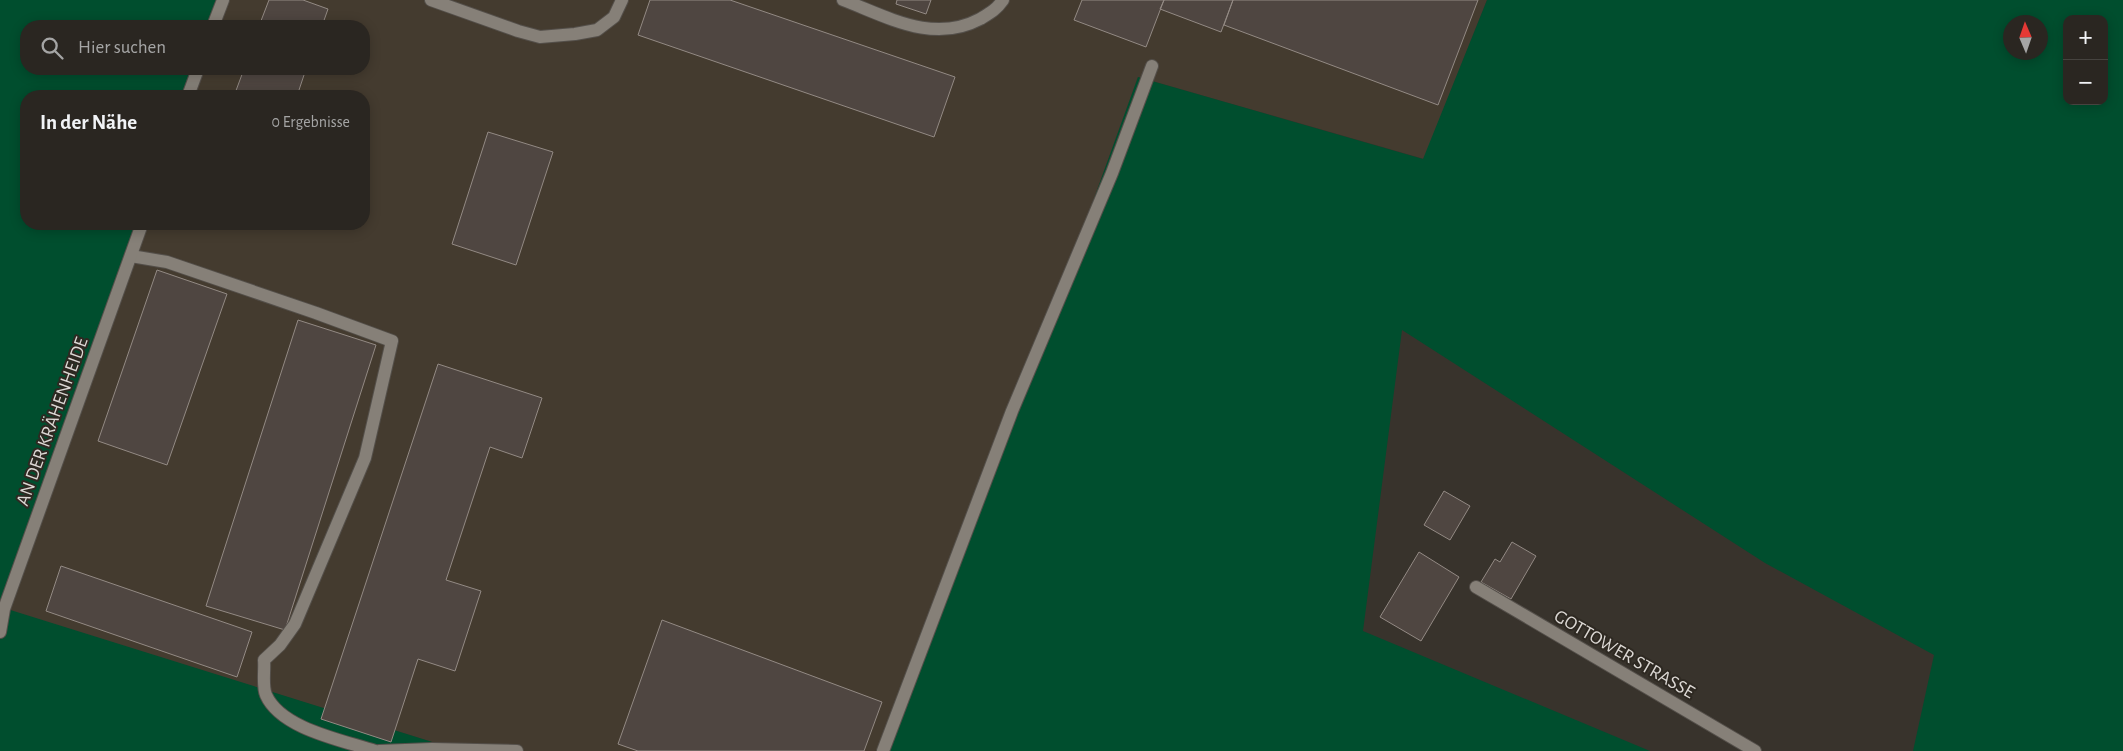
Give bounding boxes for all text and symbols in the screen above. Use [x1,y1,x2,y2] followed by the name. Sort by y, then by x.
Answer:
[2003,15,2048,60] north arrow
[2063,15,2108,105] map controls
[2063,15,2108,60] button: +
[20,20,370,75] search box
[38,34,66,62] icon: search
[78,38,166,57] text: Hier suchen
[2063,60,2108,105] button: −
[40,112,137,133] text: In der Nähe
[272,114,350,130] text: 0 Ergebnisse
[12,334,92,508] street label: AN DER KRÄHENHEIDE
[1551,606,1698,702] street label: GOTTOWER STRASSE

